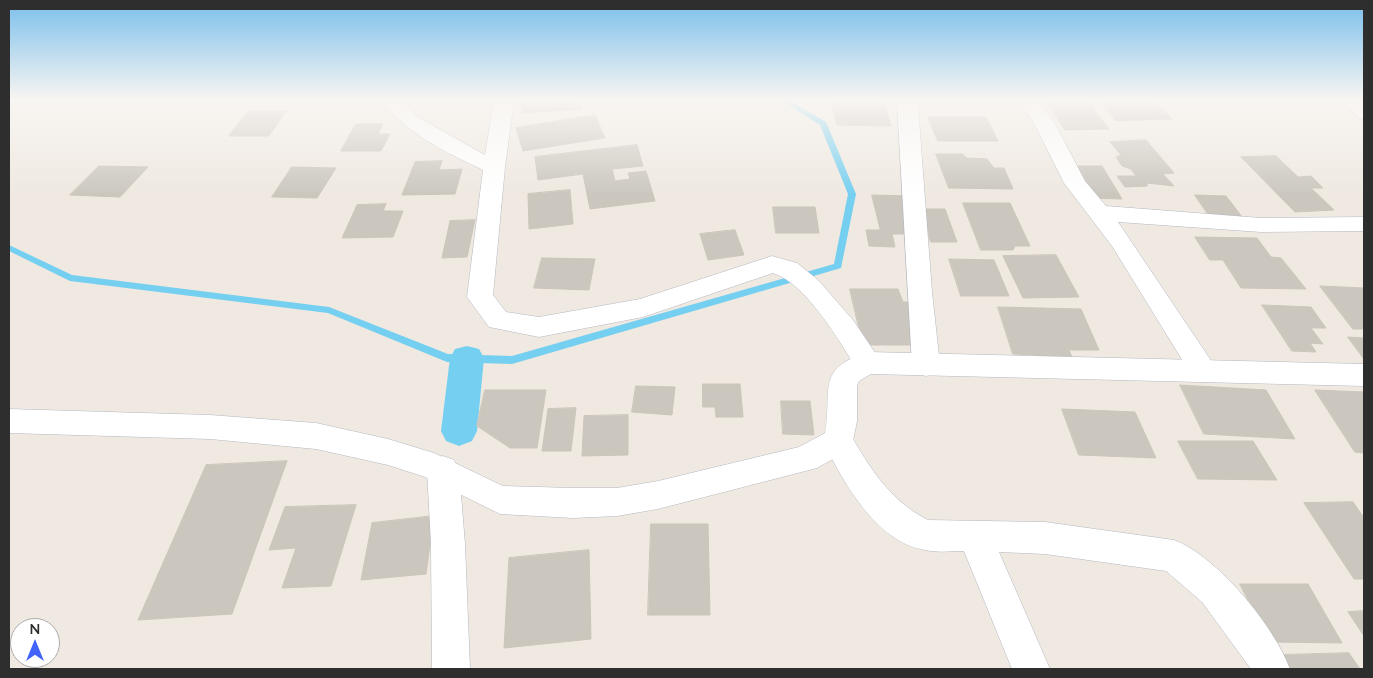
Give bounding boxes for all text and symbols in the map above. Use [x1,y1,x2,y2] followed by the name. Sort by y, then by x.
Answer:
[10,618,60,668] north arrow
[30,620,40,637] text: N

